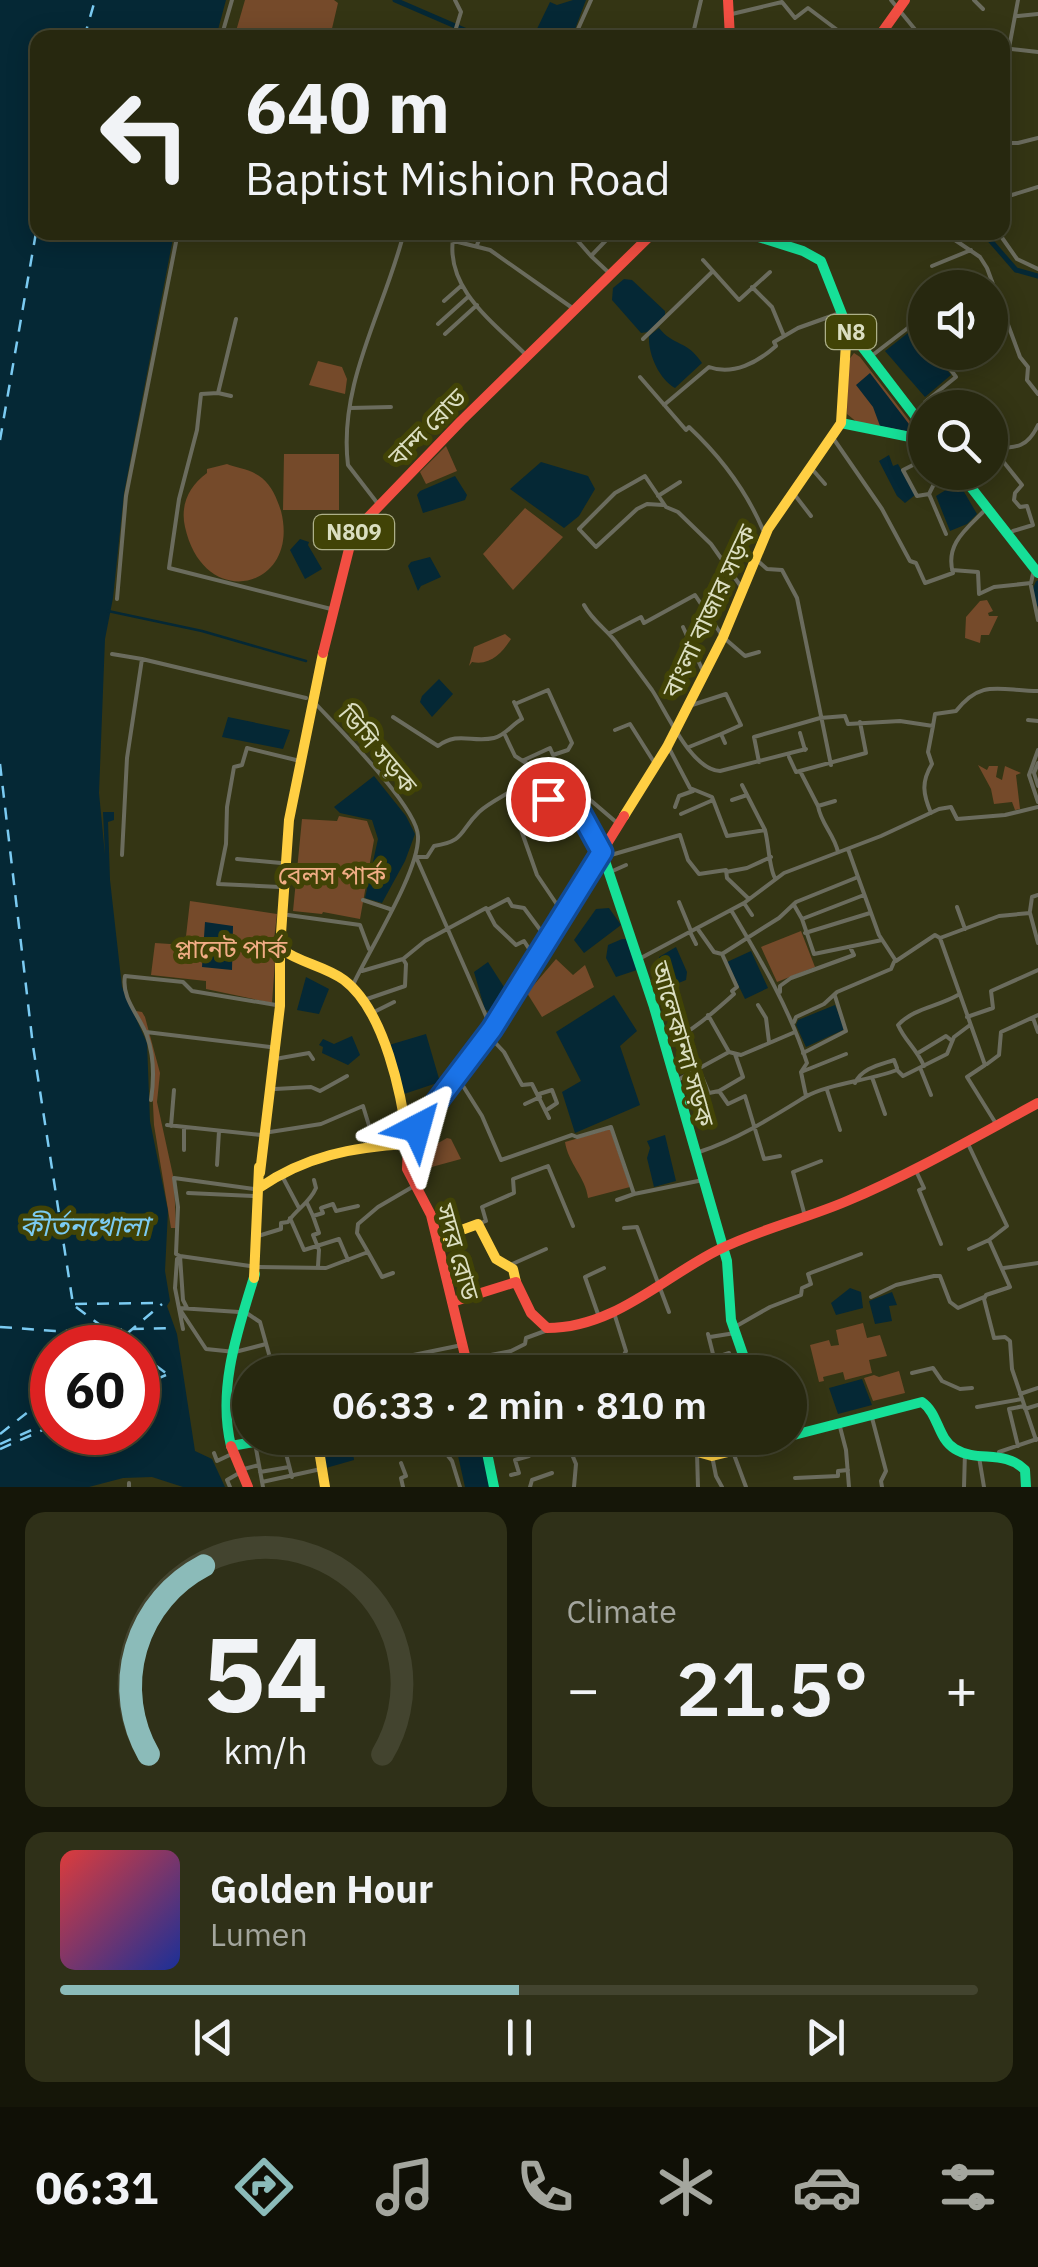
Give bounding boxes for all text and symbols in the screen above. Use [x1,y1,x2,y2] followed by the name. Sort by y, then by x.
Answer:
[245,61,450,152] text: 640 m
[80,70,210,200] icon: left
[245,149,671,207] text: Baptist Mishion Road
[908,270,1008,490] map controls
[908,270,1008,370] button: sound
[826,315,876,349] road number: N8
[380,380,473,473] street label: বান্দ রোড
[908,390,1008,490] button: search
[314,515,394,549] road number: N809
[654,518,763,704] street label: বাংলা বাজার সড়ক
[331,697,426,801] street label: ডিসি সড়ক
[506,757,591,842] pin
[521,772,576,827] icon: arrive
[278,858,387,891] park label: বেলস পার্ক
[175,932,288,965] park label: প্লানেট পার্ক
[644,956,723,1131] street label: আলেকান্দা সড়ক
[365,1076,469,1180] position arrow
[429,1199,488,1305] street label: সদর রোড
[19,1207,154,1244] water label: কীর্তনখোলা
[30,1325,160,1455] speed limit sign: 60
[332,1380,707,1429] text: 06:33 · 2 min · 810 m
[567,1590,677,1632] text: Climate
[203,1605,328,1741] text: 54
[676,1639,869,1737] text: 21.5°
[567,1653,600,1724] text: −
[945,1653,978,1724] text: +
[224,1727,308,1774] text: km/h
[210,1864,433,1913] text: Golden Hour
[210,1913,308,1955] text: Lumen
[186,2010,241,2065] icon: previous
[492,2010,547,2065] icon: pause
[798,2010,853,2065] icon: next
[229,2152,299,2222] icon: directions
[370,2152,440,2222] icon: music
[510,2152,580,2222] icon: phone
[651,2152,721,2222] icon: climate
[792,2152,862,2222] icon: car
[933,2152,1003,2222] icon: filters
[35,2158,158,2216] text: 06:31

